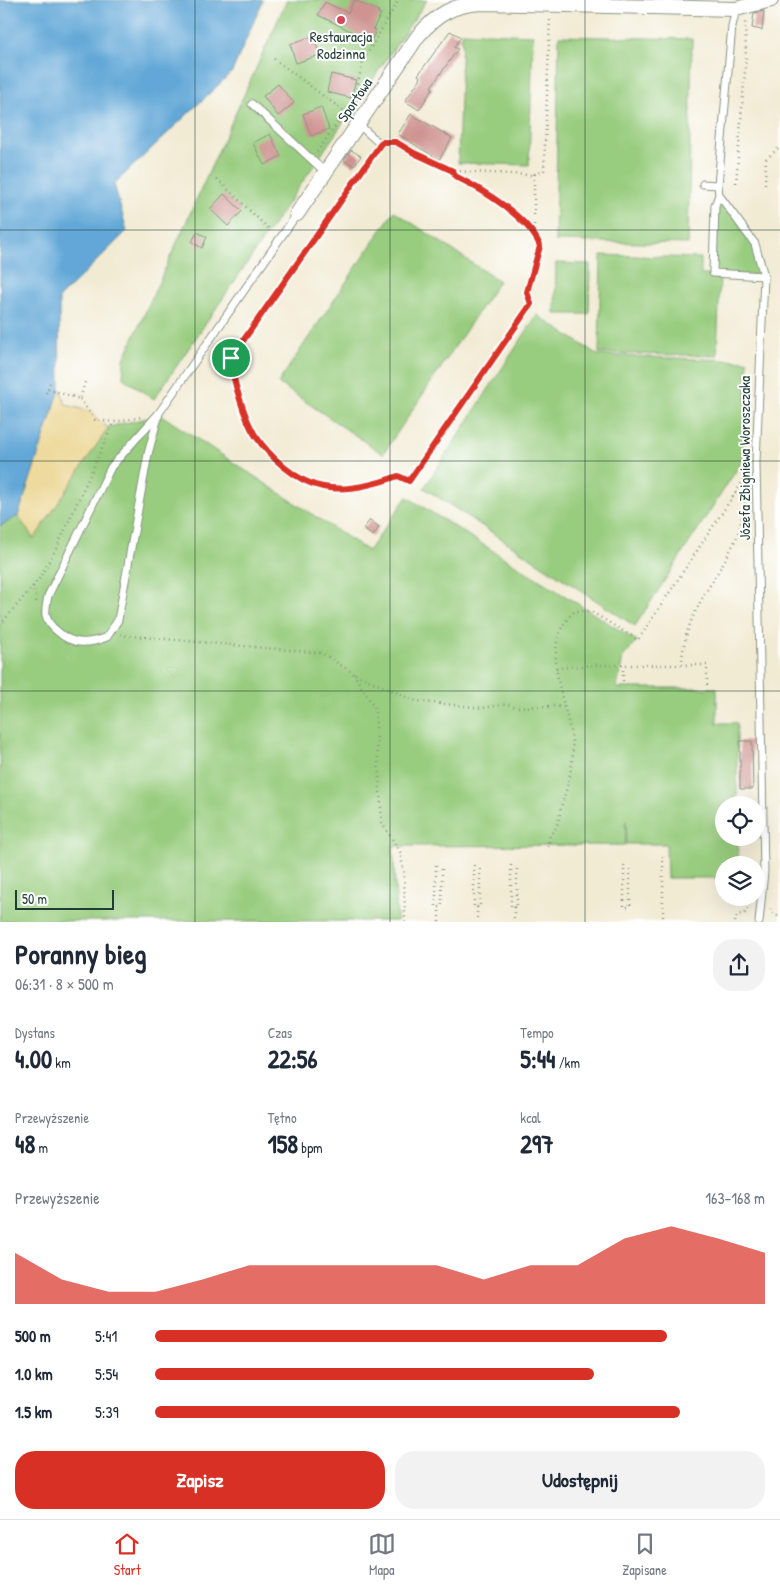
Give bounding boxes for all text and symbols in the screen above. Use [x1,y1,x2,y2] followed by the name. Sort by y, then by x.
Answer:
[335,14,347,26] marker: Restauracja Rodzinna
[310,26,372,64] place label: Restauracja Rodzinna
[332,73,377,126] street label: Sportowa
[210,337,252,379] pin
[217,344,245,372] icon: arrive
[734,376,755,540] street label: Józefa Zbigniewa Woroszczaka
[715,796,765,906] map controls
[715,796,765,846] button: locate
[715,856,765,906] button: layers
[15,886,114,910] scale bar
[22,889,47,908] text: 50 m
[15,935,147,973] text: Poranny bieg
[713,939,765,991] button: share
[15,973,114,995] text: 06:31 · 8 × 500 m
[15,1023,55,1042] text: Dystans
[268,1023,292,1042] text: Czas
[520,1023,554,1042] text: Tempo
[15,1042,52,1076] text: 4.00
[268,1042,317,1076] text: 22:56
[520,1042,555,1076] text: 5:44
[52,1053,71,1072] text: km
[555,1053,580,1072] text: /km
[15,1108,89,1127] text: Przewyższenie
[268,1108,297,1127] text: Tętno
[520,1108,541,1127] text: kcal
[15,1127,35,1161] text: 48
[268,1127,298,1161] text: 158
[520,1127,554,1161] text: 297
[35,1138,48,1157] text: m
[298,1138,323,1157] text: bpm
[15,1187,100,1209] text: Przewyższenie
[705,1187,765,1209] text: 163–168 m
[15,1325,51,1347] text: 500 m
[95,1325,117,1347] text: 5:41
[15,1363,53,1385] text: 1.0 km
[95,1363,118,1385] text: 5:54
[15,1401,52,1423] text: 1.5 km
[95,1401,119,1423] text: 5:39
[15,1451,385,1509] button: Zapisz
[395,1451,765,1509] button: Udostępnij
[113,1530,141,1579] tab: Start
[368,1530,396,1579] tab: Mapa
[622,1530,667,1579] tab: Zapisane

